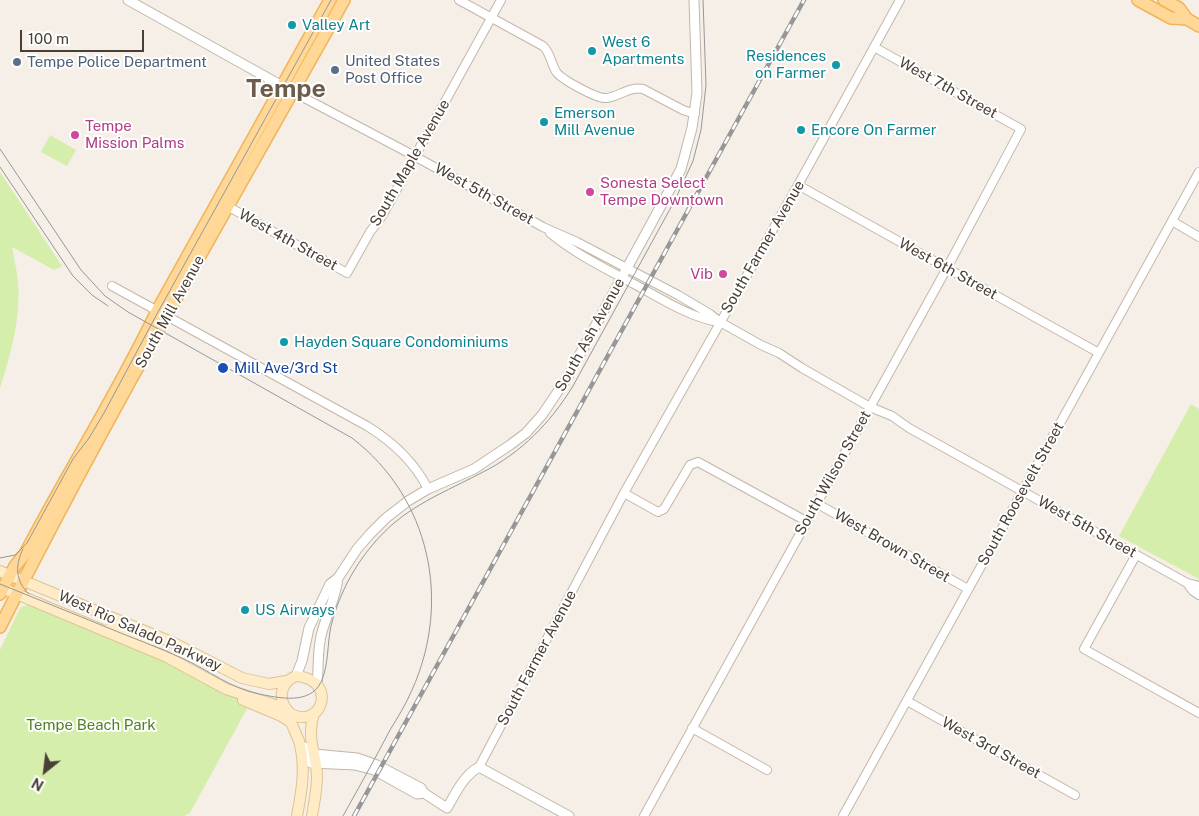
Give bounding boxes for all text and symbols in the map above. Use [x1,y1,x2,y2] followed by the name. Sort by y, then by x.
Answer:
[302,16,370,34] place label: Valley Art
[286,19,298,31] marker: Valley Art
[22,20,146,52] scale bar
[28,30,69,47] text: 100 m
[602,33,684,68] place label: West 6 Apartments
[586,45,598,57] marker: West 6 Apartments
[746,47,826,82] place label: Residences on Farmer
[345,52,440,87] place label: United States Post Office
[27,53,207,71] place label: Tempe Police Department
[896,53,1000,123] street label: West 7th Street
[11,56,23,68] marker: Tempe Police Department
[830,59,842,71] marker: Residences on Farmer
[329,64,341,76] marker: United States Post Office
[246,74,326,104] district label: Tempe
[366,96,454,230] street label: South Maple Avenue
[554,104,635,139] place label: Emerson Mill Avenue
[538,116,550,128] marker: Emerson Mill Avenue
[85,117,184,152] place label: Tempe Mission Palms
[811,121,937,139] place label: Encore On Farmer
[795,124,807,136] marker: Encore On Farmer
[69,129,81,141] marker: Tempe Mission Palms
[431,159,537,229] street label: West 5th Street
[600,174,724,209] place label: Sonesta Select Tempe Downtown
[718,177,808,317] street label: South Farmer Avenue
[584,186,596,198] marker: Sonesta Select Tempe Downtown
[235,205,341,275] street label: West 4th Street
[895,234,1001,304] street label: West 6th Street
[131,252,209,372] street label: South Mill Avenue
[690,265,713,283] place label: Vib
[717,268,729,280] marker: Vib
[551,275,629,395] street label: South Ash Avenue
[294,333,508,351] place label: Hayden Square Condominiums
[278,336,290,348] marker: Hayden Square Condominiums
[234,359,338,377] place label: Mill Ave/3rd St
[216,361,230,375] marker: Mill Ave/3rd St
[791,407,875,539] street label: South Wilson Street
[974,419,1068,569] street label: South Roosevelt Street
[1034,492,1140,562] street label: West 5th Street
[831,505,953,587] street label: West Brown Street
[56,587,224,675] street label: West Rio Salado Parkway
[494,587,580,729] street label: South Farmer Avenue
[255,601,335,619] place label: US Airways
[239,604,251,616] marker: US Airways
[938,713,1044,783] street label: West 3rd Street
[26,716,156,734] park label: Tempe Beach Park
[20,746,70,796] north arrow
[29,774,46,794] text: N

